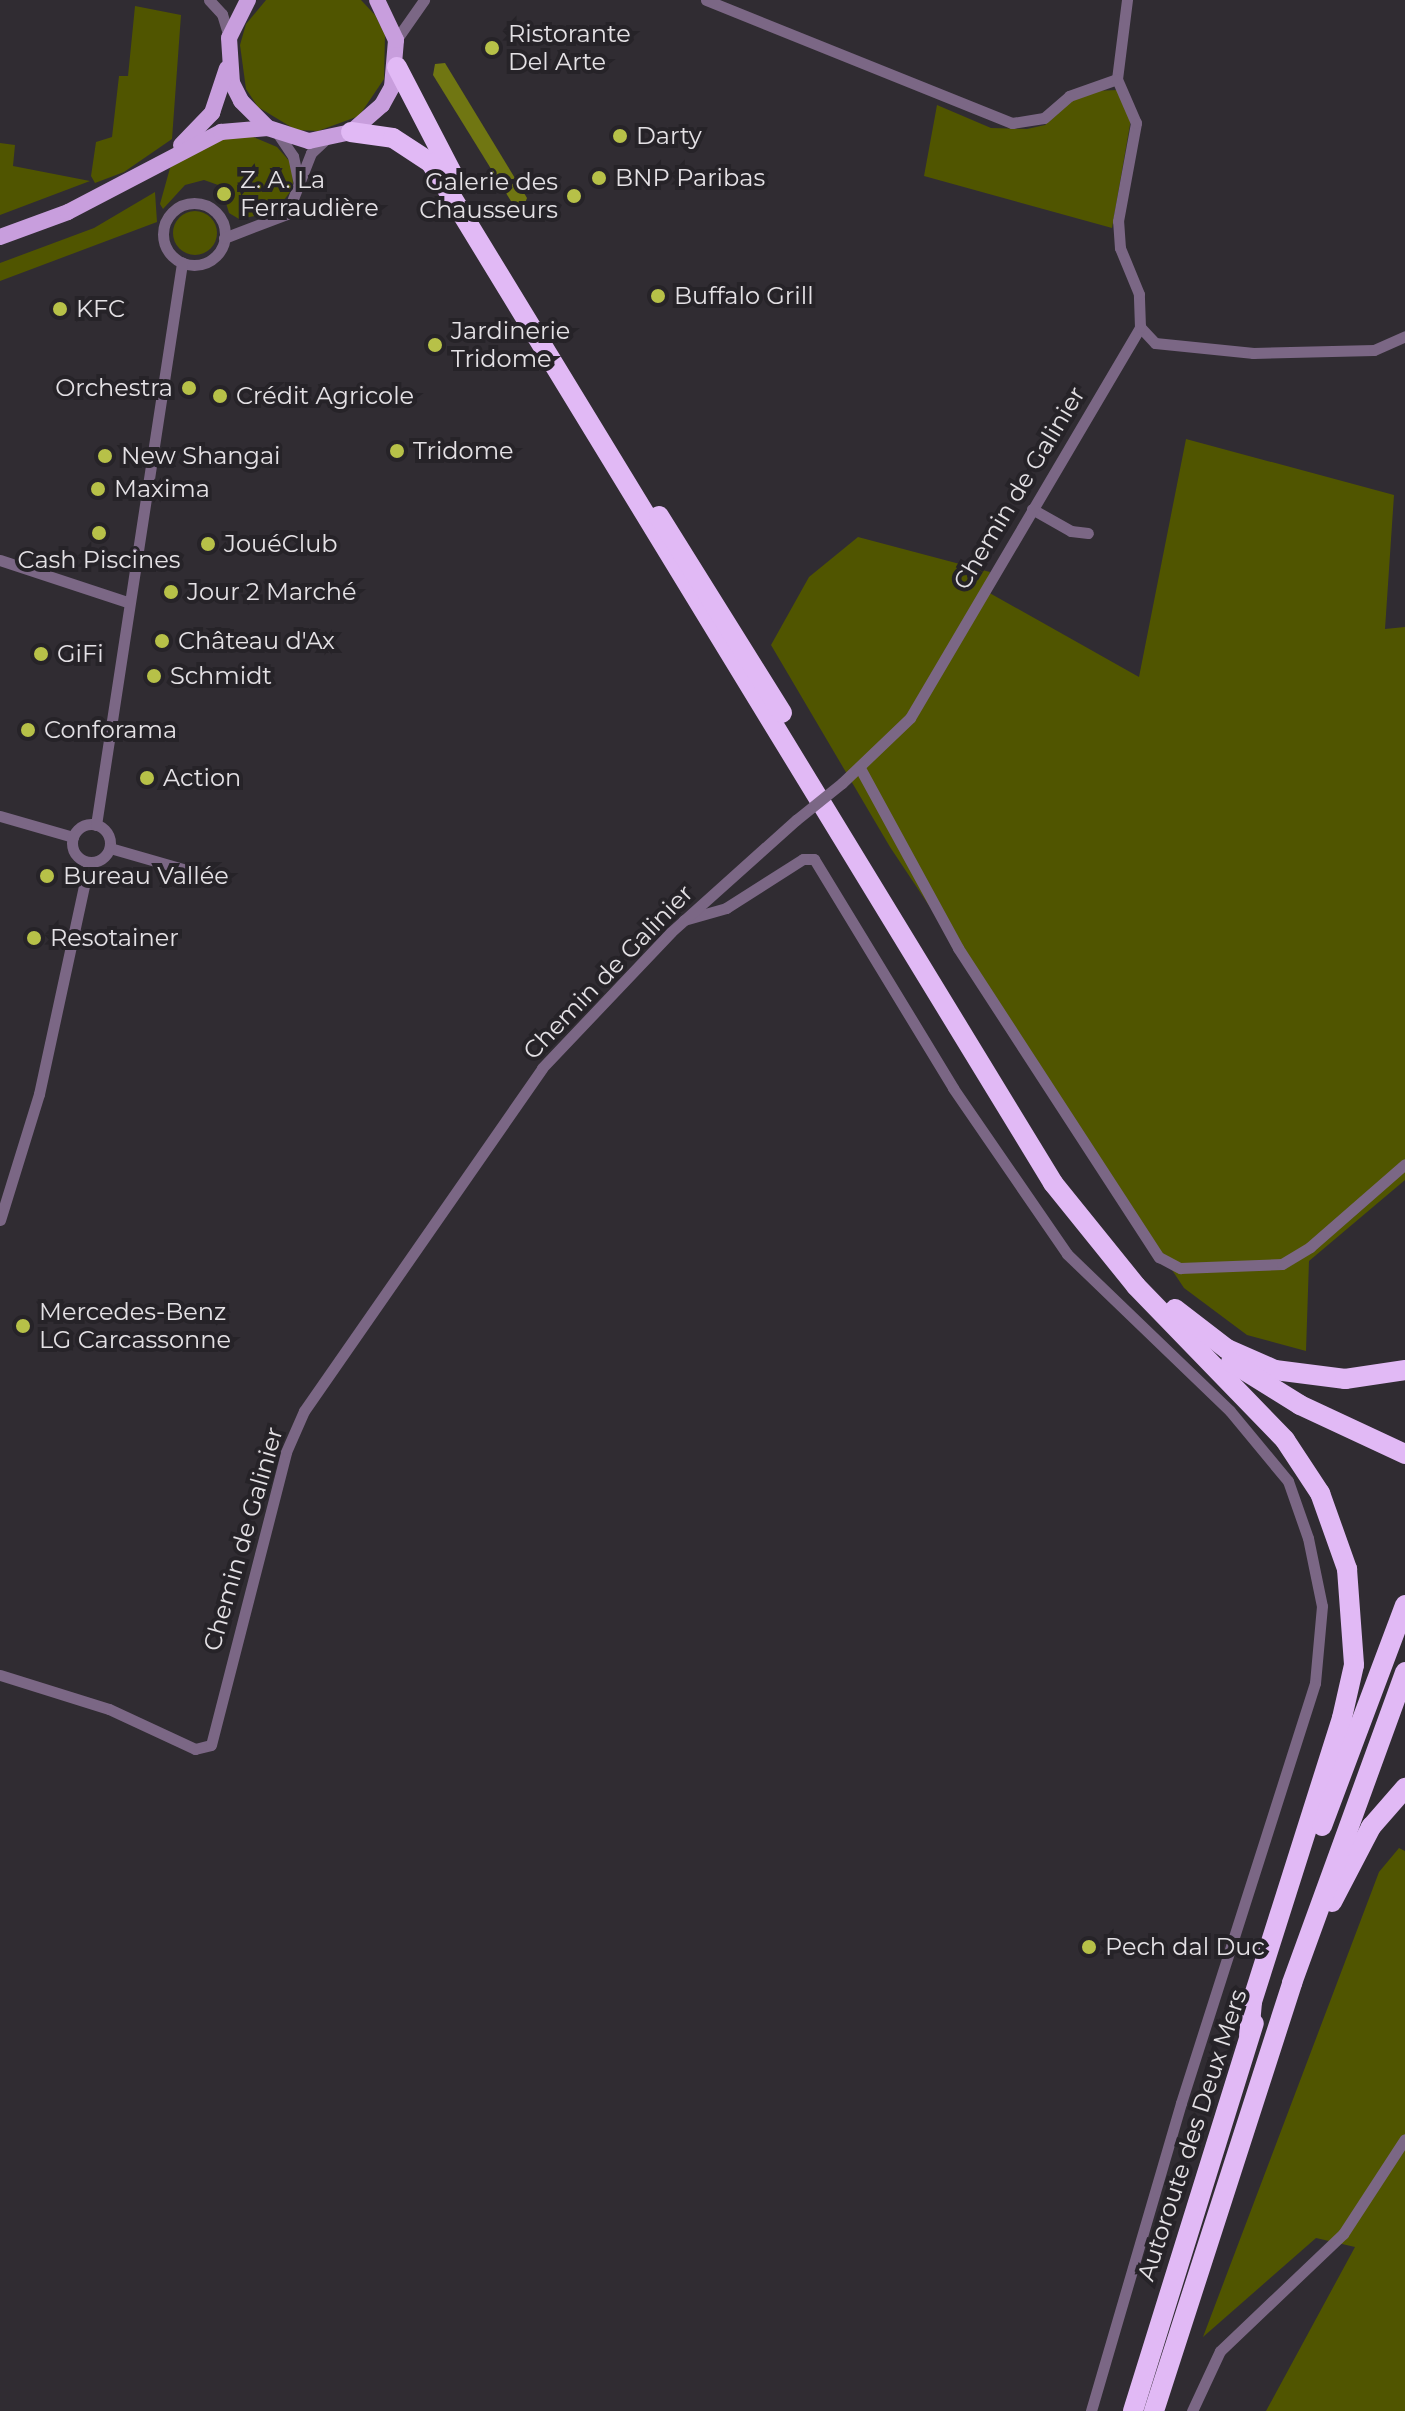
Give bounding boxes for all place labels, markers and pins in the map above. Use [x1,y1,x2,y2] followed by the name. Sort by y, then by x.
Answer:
[508,20,631,76] place label: Ristorante Del Arte
[483,39,501,57] marker: Ristorante Del Arte
[636,122,702,150] place label: Darty
[611,127,629,145] marker: Darty
[615,164,765,192] place label: BNP Paribas
[240,166,379,222] place label: Z. A. La Ferraudière
[419,168,558,224] place label: Galerie des Chausseurs
[590,169,608,187] marker: BNP Paribas
[215,185,233,203] marker: Z. A. La Ferraudière
[565,187,583,205] marker: Galerie des Chausseurs
[674,282,814,310] place label: Buffalo Grill
[649,287,667,305] marker: Buffalo Grill
[76,295,125,323] place label: KFC
[51,300,69,318] marker: KFC
[451,317,570,373] place label: Jardinerie Tridome
[426,336,444,354] marker: Jardinerie Tridome
[55,374,173,402] place label: Orchestra
[180,379,198,397] marker: Orchestra
[236,382,414,410] place label: Crédit Agricole
[211,387,229,405] marker: Crédit Agricole
[413,437,514,465] place label: Tridome
[121,442,281,470] place label: New Shangai
[388,442,406,460] marker: Tridome
[96,447,114,465] marker: New Shangai
[114,475,210,503] place label: Maxima
[89,480,107,498] marker: Maxima
[90,524,108,542] marker: Cash Piscines
[224,530,338,558] place label: JouéClub
[199,535,217,553] marker: JouéClub
[18,546,180,574] place label: Cash Piscines
[187,578,356,606] place label: Jour 2 Marché
[162,583,180,601] marker: Jour 2 Marché
[178,627,335,655] place label: Château d'Ax
[153,632,171,650] marker: Château d'Ax
[57,640,104,668] place label: GiFi
[32,645,50,663] marker: GiFi
[170,662,272,690] place label: Schmidt
[145,667,163,685] marker: Schmidt
[44,716,177,744] place label: Conforama
[19,721,37,739] marker: Conforama
[163,764,241,792] place label: Action
[138,769,156,787] marker: Action
[63,862,229,890] place label: Bureau Vallée
[38,867,56,885] marker: Bureau Vallée
[50,924,179,952] place label: Resotainer
[25,929,43,947] marker: Resotainer
[39,1298,231,1354] place label: Mercedes-Benz LG Carcassonne
[14,1317,32,1335] marker: Mercedes-Benz LG Carcassonne
[1105,1933,1265,1961] place label: Pech dal Duc
[1080,1938,1098,1956] marker: Pech dal Duc

